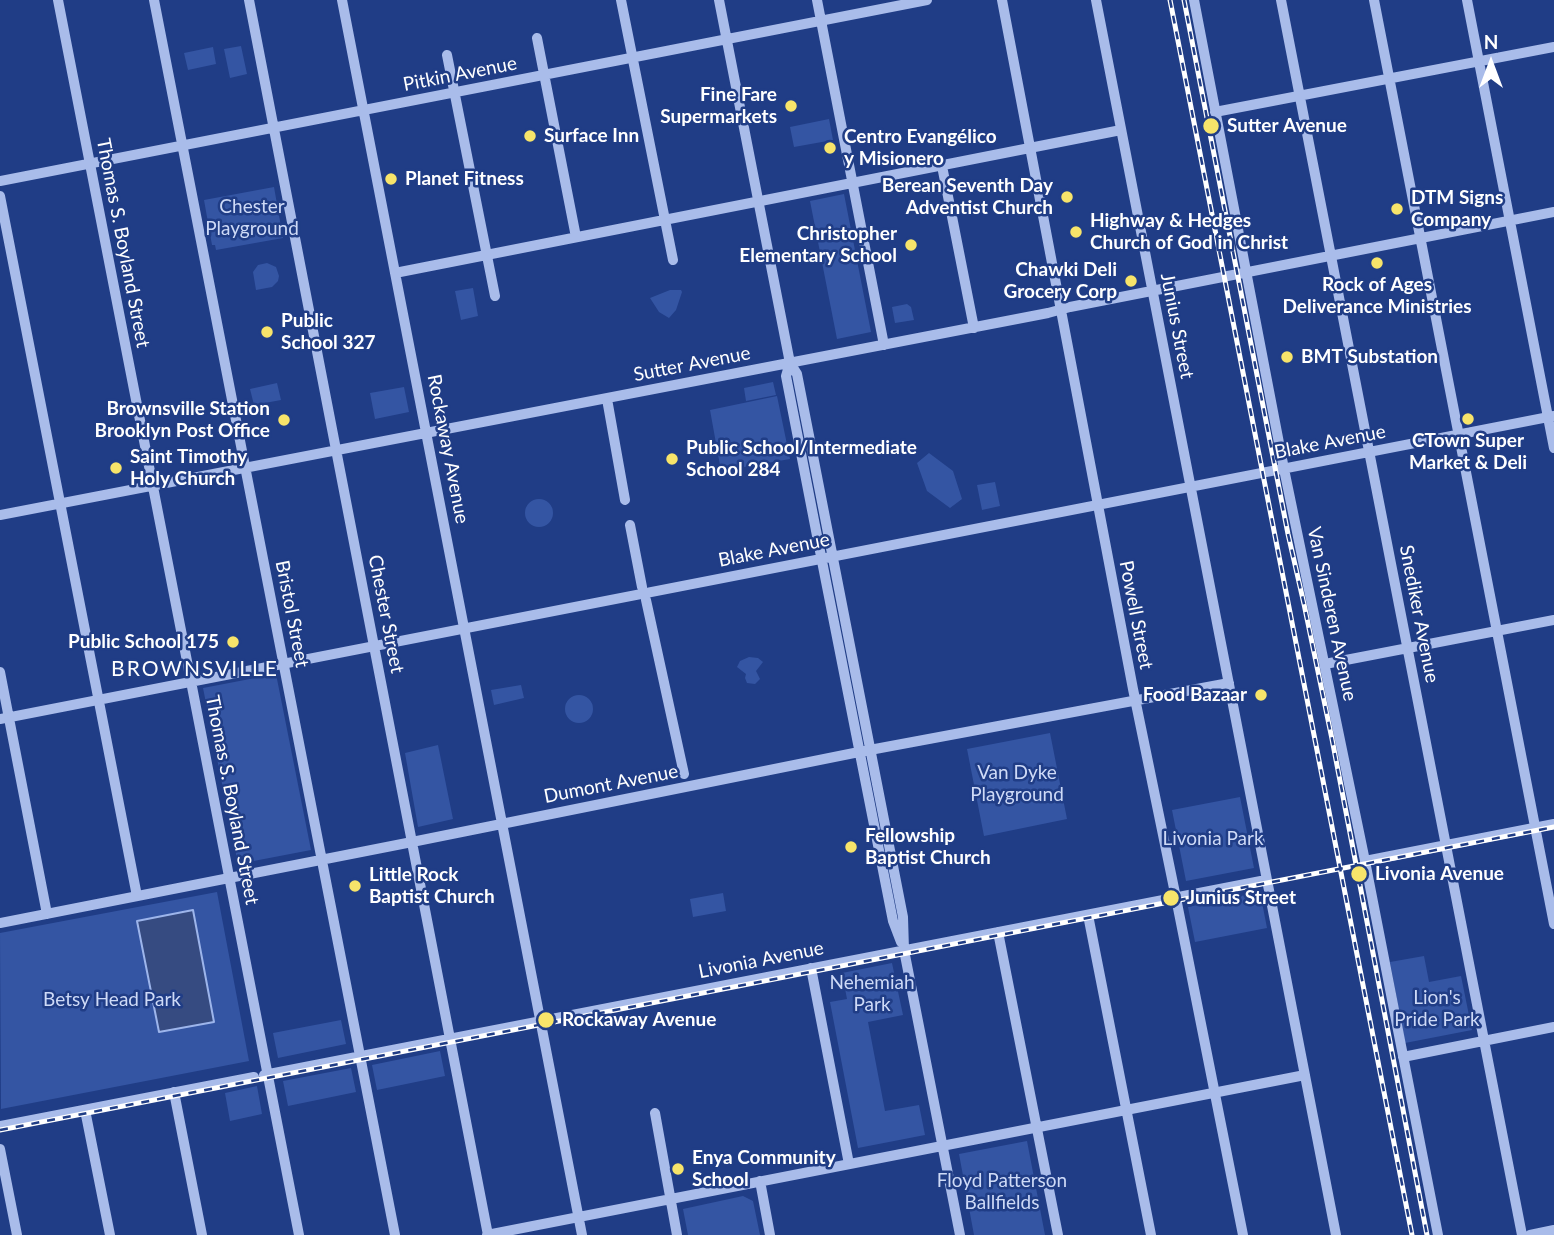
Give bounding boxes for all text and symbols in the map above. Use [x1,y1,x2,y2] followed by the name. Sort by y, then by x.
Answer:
[1456,28,1526,98] north arrow
[1484,30,1498,53] text: N
[401,52,519,96] street label: Pitkin Avenue
[660,84,777,128] place label: Fine Fare Supermarkets
[783,98,799,114] marker: Fine Fare Supermarkets
[1227,115,1347,137] place label: Sutter Avenue
[1201,116,1221,136] marker: Sutter Avenue
[544,125,639,147] place label: Surface Inn
[844,126,997,170] place label: Centro Evangélico y Misionero
[522,128,538,144] marker: Surface Inn
[92,136,154,350] street label: Thomas S. Boyland Street
[822,140,838,156] marker: Centro Evangélico y Misionero
[405,168,524,190] place label: Planet Fitness
[383,171,399,187] marker: Planet Fitness
[882,175,1053,219] place label: Berean Seventh Day Adventist Church
[1411,187,1503,231] place label: DTM Signs Company
[1059,189,1075,205] marker: Berean Seventh Day Adventist Church
[205,196,299,240] park label: Chester Playground
[1389,201,1405,217] marker: DTM Signs Company
[1090,210,1288,254] place label: Highway & Hedges Church of God in Christ
[739,223,897,267] place label: Christopher Elementary School
[1068,224,1084,240] marker: Highway & Hedges Church of God in Christ
[903,237,919,253] marker: Christopher Elementary School
[1369,255,1385,271] marker: Rock of Ages Deliverance Ministries
[1004,259,1117,303] place label: Chawki Deli Grocery Corp
[1156,271,1198,381] street label: Junius Street
[1123,273,1139,289] marker: Chawki Deli Grocery Corp
[1283,274,1471,318] place label: Rock of Ages Deliverance Ministries
[281,310,375,354] place label: Public School 327
[259,324,275,340] marker: Public School 327
[632,342,752,386] street label: Sutter Avenue
[1301,346,1438,368] place label: BMT Substation
[1279,349,1295,365] marker: BMT Substation
[422,372,474,526] street label: Rockaway Avenue
[95,398,270,442] place label: Brownsville Station Brooklyn Post Office
[1460,411,1476,427] marker: CTown Super Market & Deli
[276,412,292,428] marker: Brownsville Station Brooklyn Post Office
[1272,420,1388,464] street label: Blake Avenue
[1409,430,1527,474] place label: CTown Super Market & Deli
[686,437,917,481] place label: Public School/Intermediate School 284
[130,446,247,490] place label: Saint Timothy Holy Church
[664,451,680,467] marker: Public School/Intermediate School 284
[108,460,124,476] marker: Saint Timothy Holy Church
[1302,525,1362,703] street label: Van Sinderen Avenue
[716,528,832,572] street label: Blake Avenue
[1394,543,1444,685] street label: Snediker Avenue
[363,553,409,675] street label: Chester Street
[270,558,314,670] street label: Bristol Street
[1114,559,1158,671] street label: Powell Street
[68,631,219,653] place label: Public School 175
[225,634,241,650] marker: Public School 175
[112,656,278,682] district label: BROWNSVILLE
[1143,684,1247,706] place label: Food Bazaar
[1253,687,1269,703] marker: Food Bazaar
[201,693,263,907] street label: Thomas S. Boyland Street
[542,760,680,808] street label: Dumont Avenue
[970,762,1064,806] park label: Van Dyke Playground
[865,825,991,869] place label: Fellowship Baptist Church
[1162,828,1264,850] park label: Livonia Park
[843,839,859,855] marker: Fellowship Baptist Church
[1375,863,1504,885] place label: Livonia Avenue
[369,864,495,908] place label: Little Rock Baptist Church
[1349,864,1369,884] marker: Livonia Avenue
[347,878,363,894] marker: Little Rock Baptist Church
[1187,887,1296,909] place label: Junius Street
[1161,888,1181,908] marker: Junius Street
[696,937,826,983] street label: Livonia Avenue
[829,972,915,1016] park label: Nehemiah Park
[1394,987,1480,1031] park label: Lion's Pride Park
[43,989,181,1011] park label: Betsy Head Park
[562,1009,716,1031] place label: Rockaway Avenue
[536,1010,556,1030] marker: Rockaway Avenue
[692,1147,836,1191] place label: Enya Community School
[670,1161,686,1177] marker: Enya Community School
[937,1170,1067,1214] park label: Floyd Patterson Ballfields

